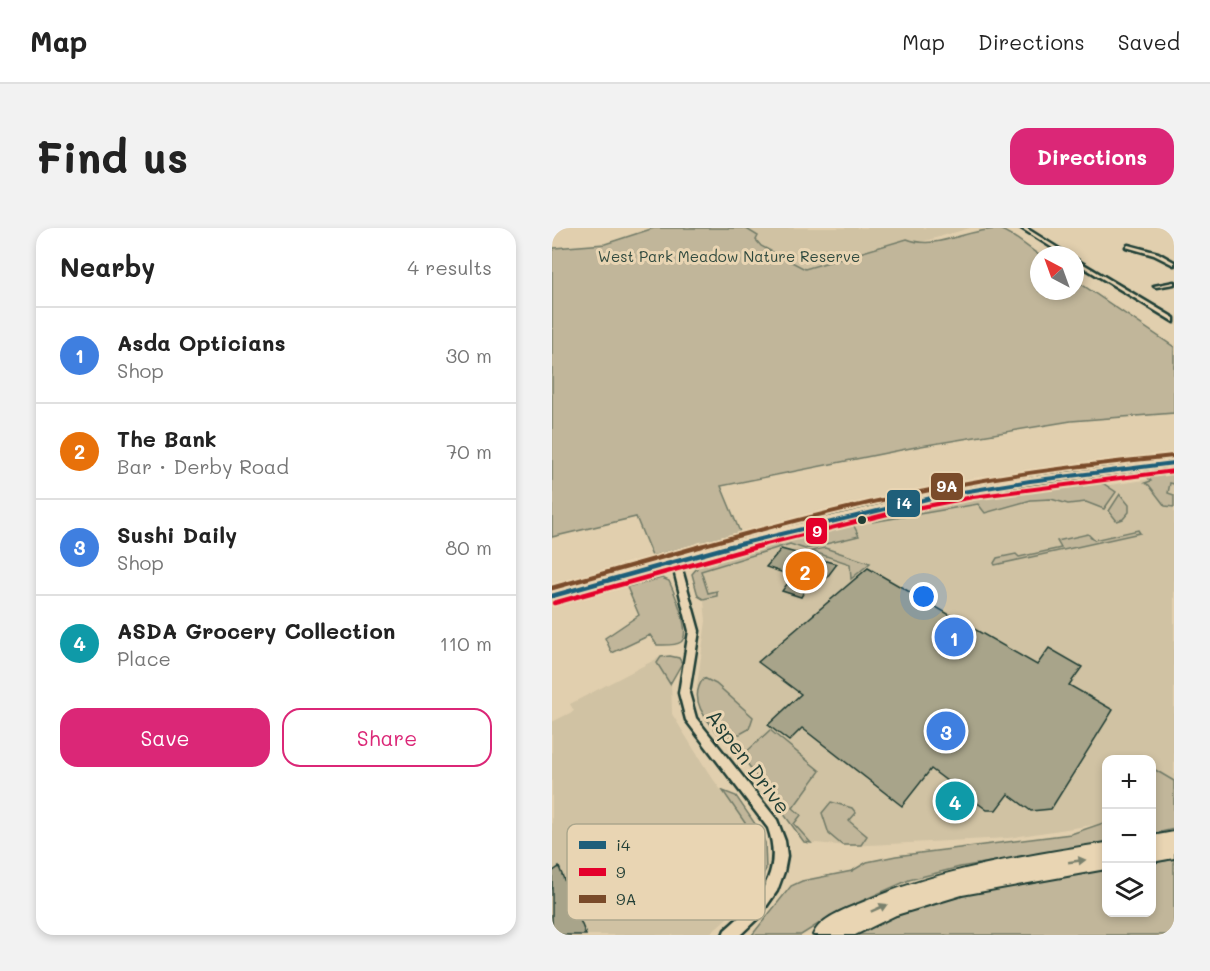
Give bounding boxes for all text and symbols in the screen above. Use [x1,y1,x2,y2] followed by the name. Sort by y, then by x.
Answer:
[30,23,87,59] text: Map
[902,28,945,55] text: Map
[978,28,1085,55] text: Directions
[1118,28,1180,55] text: Saved
[1010,128,1174,185] button: Directions
[36,129,188,184] text: Find us
[598,246,860,266] park label: West Park Meadow Nature Reserve
[1030,246,1084,300] north arrow
[60,250,155,284] text: Nearby
[407,254,492,280] text: 4 results
[117,328,286,357] text: Asda Opticians
[75,342,84,368] text: 1
[446,342,492,368] text: 30 m
[117,357,164,383] text: Shop
[117,424,217,453] text: The Bank
[74,438,85,464] text: 2
[446,438,492,464] text: 70 m
[117,453,289,479] text: Bar · Derby Road
[930,472,964,501] line badge: 9A
[937,475,957,496] text: 9A
[886,489,921,518] line badge: i4
[896,492,912,513] text: i4
[856,514,868,526] unlabelled marker
[805,517,828,545] line badge: 9
[117,520,237,549] text: Sushi Daily
[812,520,822,541] text: 9
[74,534,86,560] text: 3
[445,534,492,560] text: 80 m
[786,548,824,594] pin: 2
[117,549,164,575] text: Shop
[909,582,938,611] your location
[934,614,974,660] pin: 1
[117,616,395,645] text: ASDA Grocery Collection
[73,630,86,656] text: 4
[439,630,492,656] text: 110 m
[117,645,171,671] text: Place
[701,703,797,819] street label: Aspen Drive
[60,708,270,767] button: Save
[282,708,492,767] button: Share
[926,708,966,754] pin: 3
[1102,755,1156,917] map controls
[1102,755,1156,809] button: +
[936,778,974,824] pin: 4
[1102,809,1156,863] button: −
[567,824,765,920] legend
[616,834,631,855] text: i4
[1067,856,1086,865] one-way arrow
[616,861,625,882] text: 9
[1102,863,1156,917] button: layers
[616,888,637,909] text: 9A
[870,903,888,912] one-way arrow

